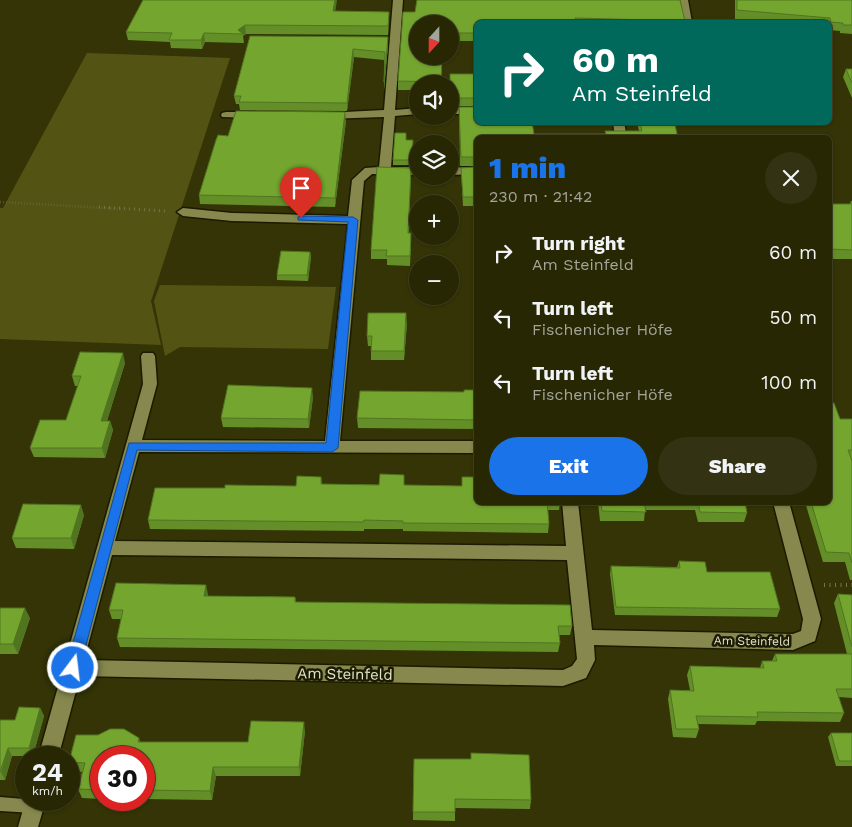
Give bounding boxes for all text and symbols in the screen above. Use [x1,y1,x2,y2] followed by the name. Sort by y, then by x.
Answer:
[409,15,459,65] north arrow
[409,15,459,305] map controls
[572,39,659,81] text: 60 m
[489,40,554,105] icon: right
[409,75,459,125] button: sound
[572,81,712,106] text: Am Steinfeld
[409,135,459,185] button: layers
[489,150,566,185] text: 1 min
[765,152,817,204] button: close
[280,167,322,218] pin
[287,174,315,202] icon: arrive
[489,187,592,206] text: 230 m · 21:42
[409,195,459,245] button: +
[532,232,625,255] text: Turn right
[489,239,517,267] icon: right
[769,241,817,264] text: 60 m
[409,255,459,305] button: −
[532,255,634,274] text: Am Steinfeld
[532,297,613,320] text: Turn left
[489,304,517,332] icon: left
[770,306,817,329] text: 50 m
[532,320,673,339] text: Fischenicher Höfe
[532,362,613,385] text: Turn left
[489,369,517,397] icon: left
[761,371,817,394] text: 100 m
[532,385,673,404] text: Fischenicher Höfe
[489,437,648,495] button: Exit
[658,437,817,495] button: Share
[714,633,790,649] street label: Am Steinfeld
[46,641,98,693] position arrow
[297,664,393,684] street label: Am Steinfeld
[90,746,155,811] speed limit sign: 30
[32,758,63,787] text: 24
[32,784,63,798] text: km/h

